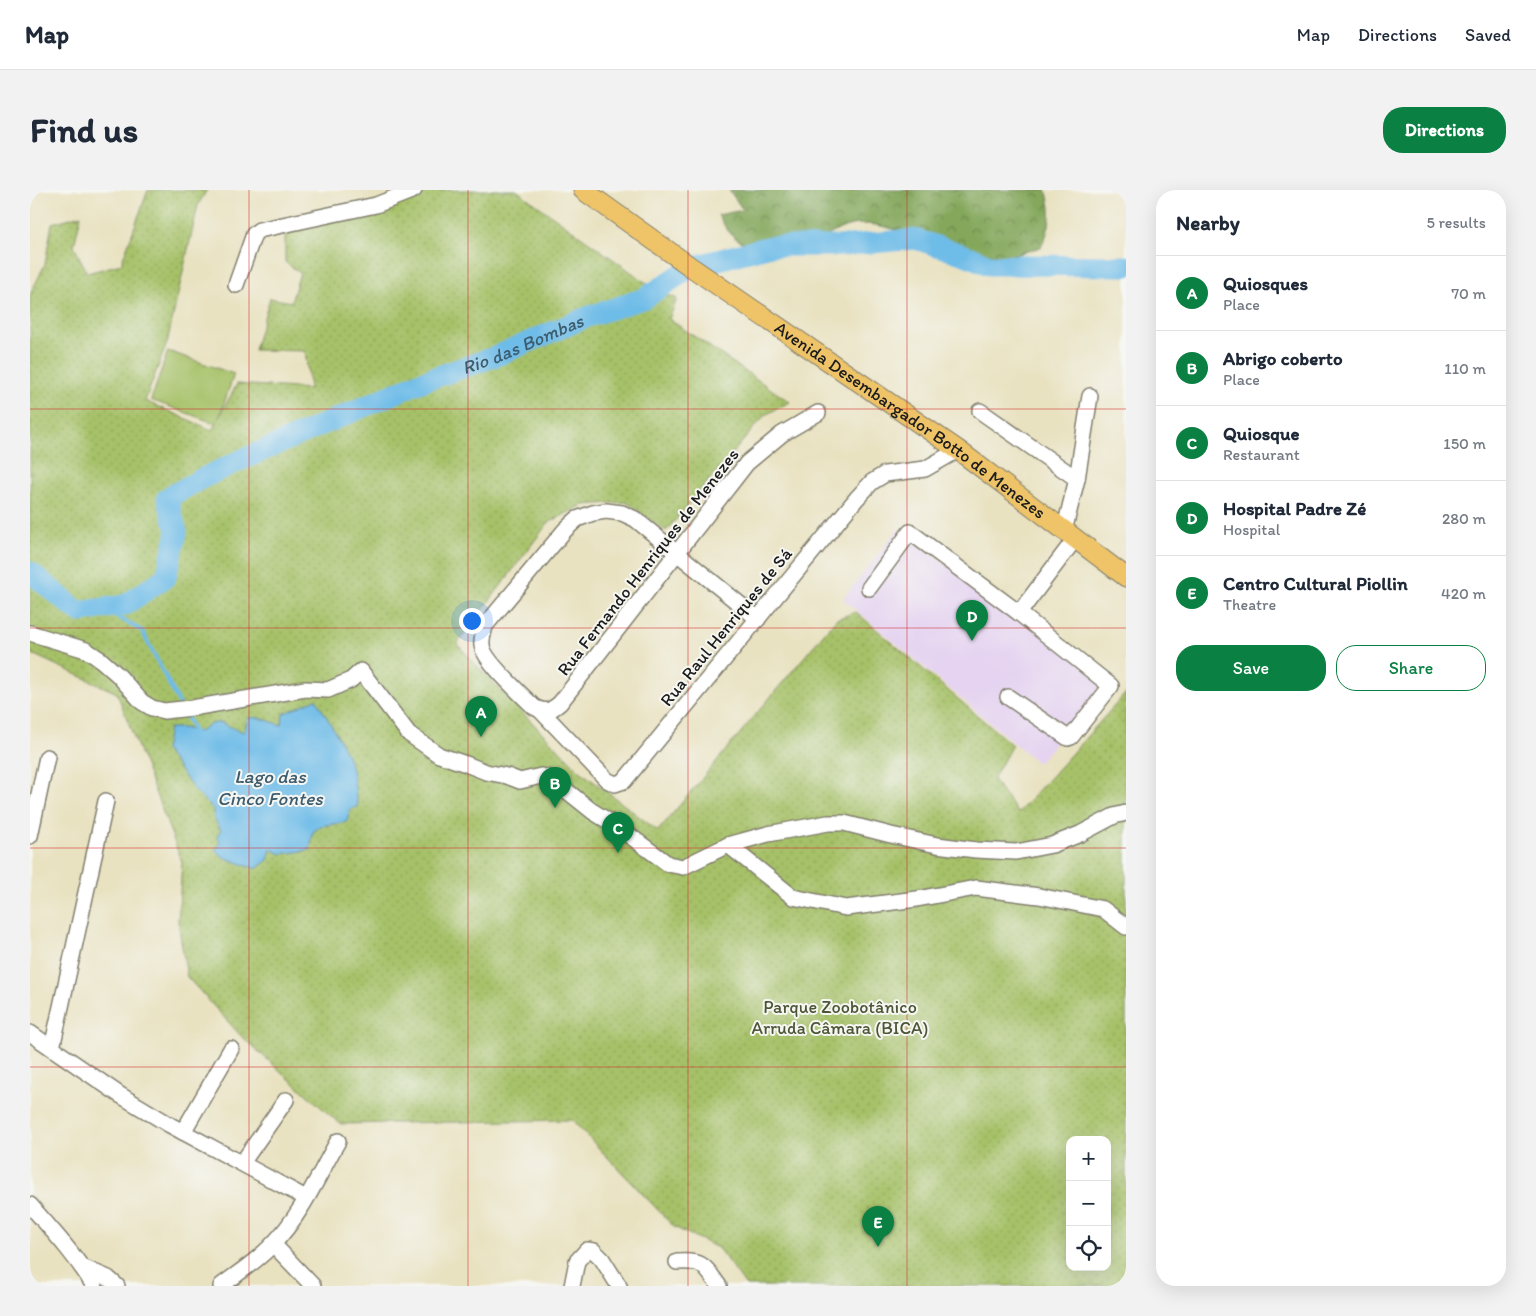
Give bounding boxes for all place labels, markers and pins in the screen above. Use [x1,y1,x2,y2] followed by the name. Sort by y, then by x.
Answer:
[956,600,988,641] pin: D
[465,696,497,737] pin: A
[539,767,571,808] pin: B
[602,812,634,853] pin: C
[862,1206,894,1247] pin: E

